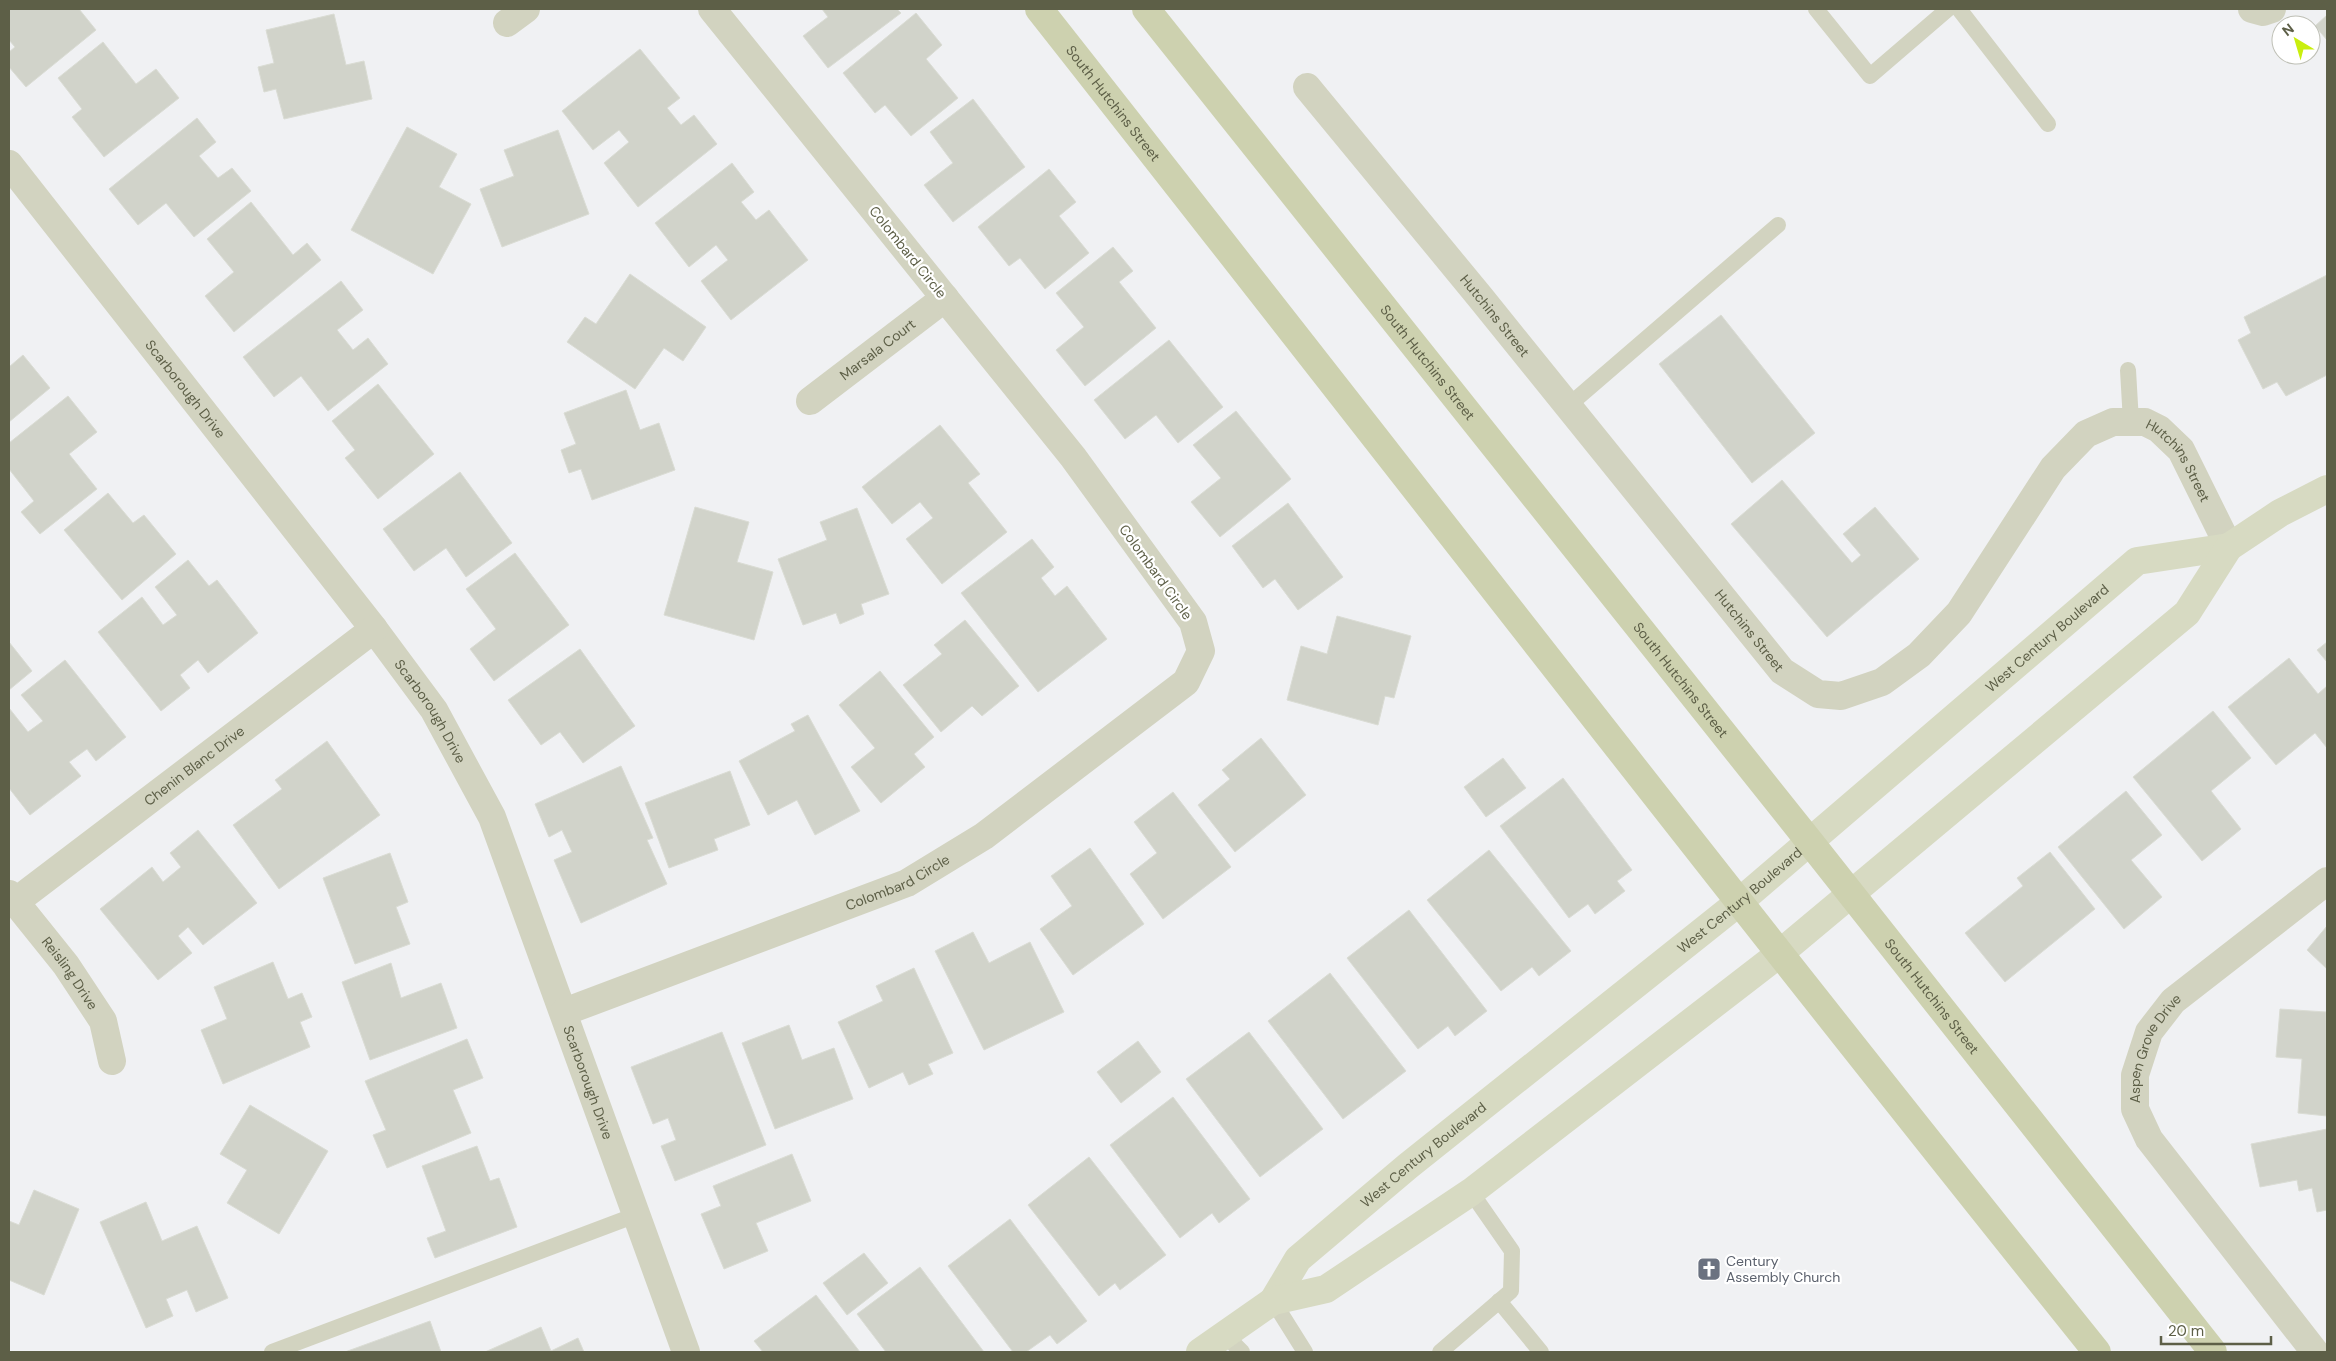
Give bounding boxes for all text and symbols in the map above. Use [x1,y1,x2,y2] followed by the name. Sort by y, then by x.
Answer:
[2271,15,2321,65] north arrow
[2278,20,2298,40] text: N
[1062,42,1164,165] street label: South Hutchins Street
[865,202,951,302] street label: Colombard Circle
[1456,271,1534,360] street label: Hutchins Street
[1376,301,1479,424] street label: South Hutchins Street
[836,315,919,384] street label: Marsala Court
[141,336,230,442] street label: Scarborough Drive
[2143,415,2214,505] street label: Hutchins Street
[1115,521,1197,623] street label: Colombard Circle
[1982,580,2113,696] street label: West Century Boulevard
[1711,586,1788,676] street label: Hutchins Street
[1629,619,1732,741] street label: South Hutchins Street
[390,656,470,766] street label: Scarborough Drive
[140,722,248,810] street label: Chenin Blanc Drive
[1673,843,1806,957] street label: West Century Boulevard
[843,850,953,914] street label: Colombard Circle
[38,933,102,1013] street label: Reisling Drive
[1881,935,1983,1058] street label: South Hutchins Street
[2125,989,2185,1103] street label: Aspen Grove Drive
[559,1023,617,1142] street label: Scarborough Drive
[1357,1098,1490,1211] street label: West Century Boulevard
[1726,1252,1840,1286] place label: Century Assembly Church
[1696,1256,1722,1282] church icon: Century Assembly Church
[2161,1314,2271,1346] scale bar
[2168,1321,2204,1341] text: 20 m

